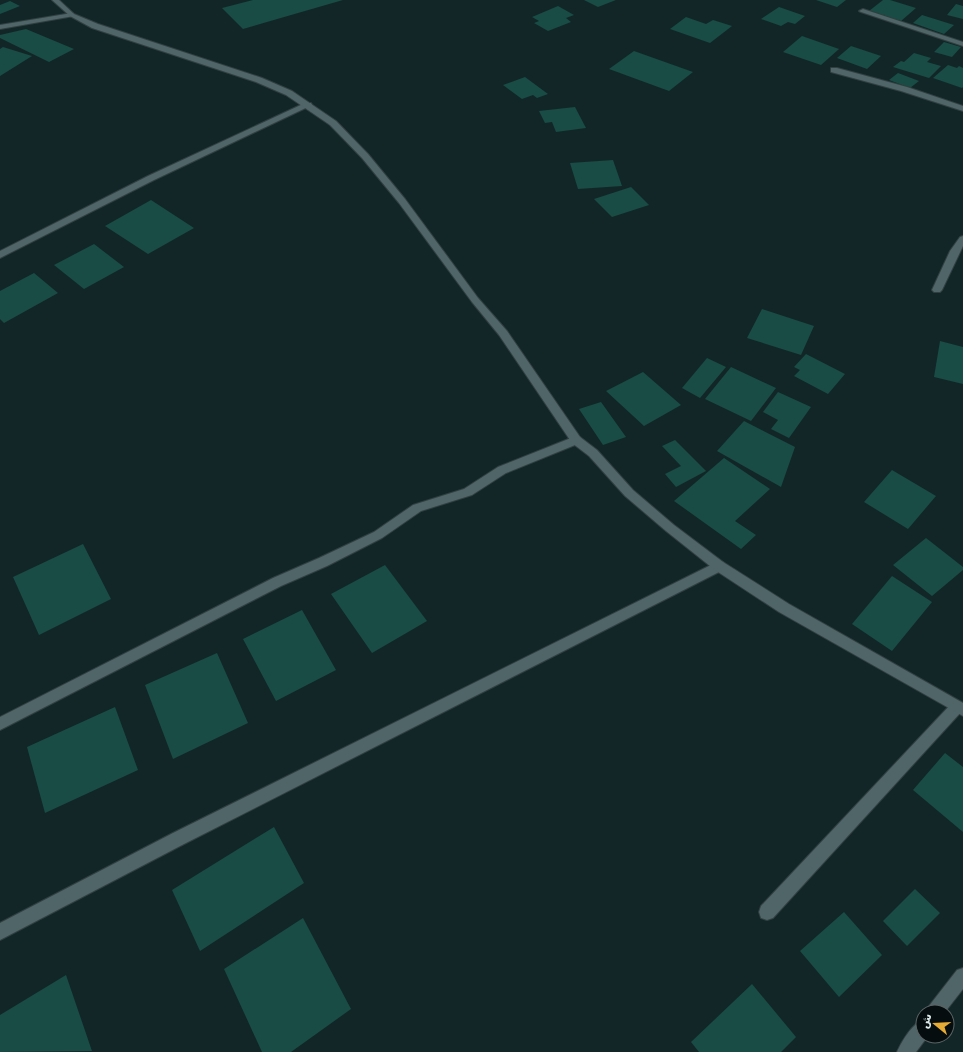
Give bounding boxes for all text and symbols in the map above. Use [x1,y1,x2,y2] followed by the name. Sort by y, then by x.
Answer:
[915,1004,955,1044] north arrow
[917,1012,934,1030] text: ش

